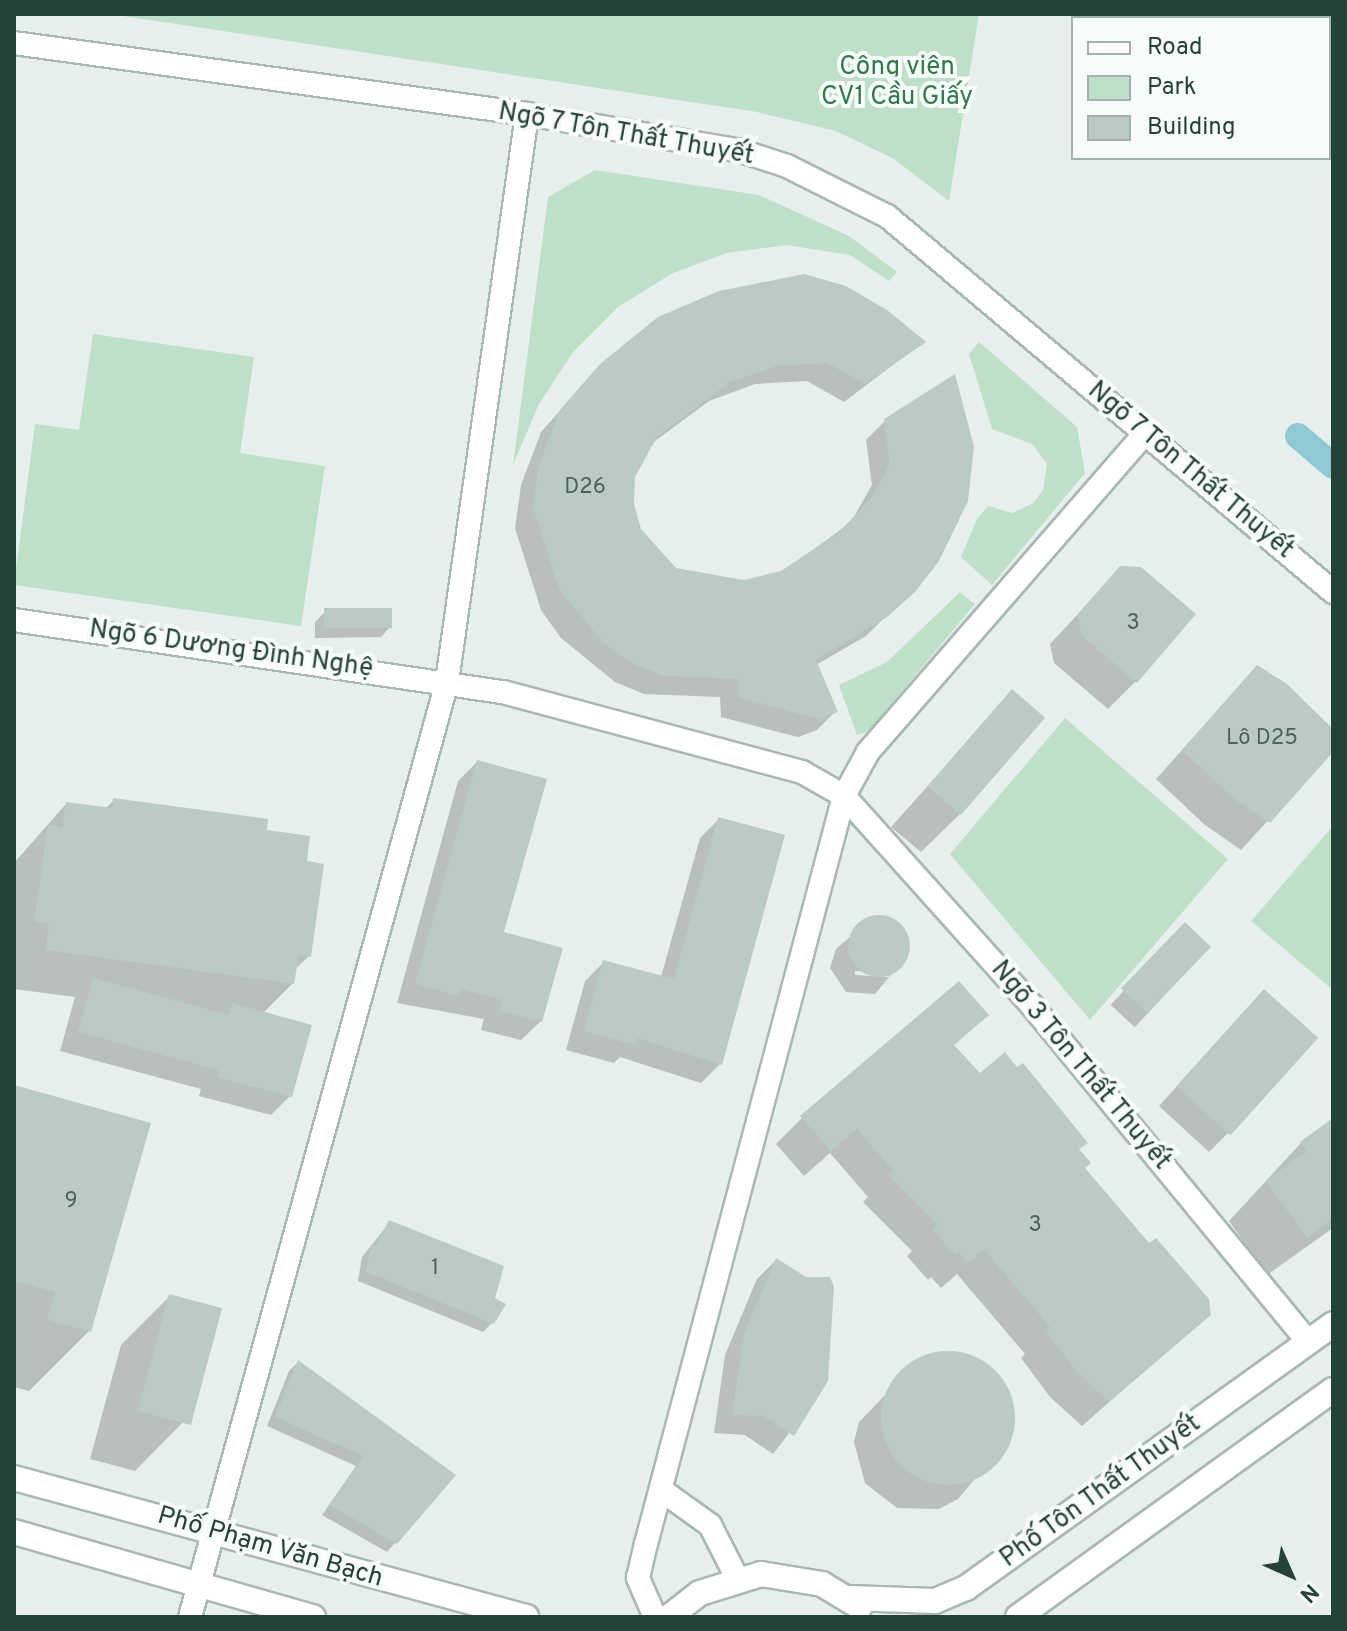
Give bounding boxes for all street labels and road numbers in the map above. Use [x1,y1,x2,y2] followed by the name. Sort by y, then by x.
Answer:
[493,97,759,173] street label: Ngõ 7 Tôn Thất Thuyết
[1079,374,1301,568] street label: Ngõ 7 Tôn Thất Thuyết
[87,615,375,685] street label: Ngõ 6 Dương Đình Nghệ
[982,954,1178,1178] street label: Ngõ 3 Tôn Thất Thuyết
[993,1408,1209,1576] street label: Phố Tôn Thất Thuyết
[153,1501,387,1595] street label: Phố Phạm Văn Bạch

